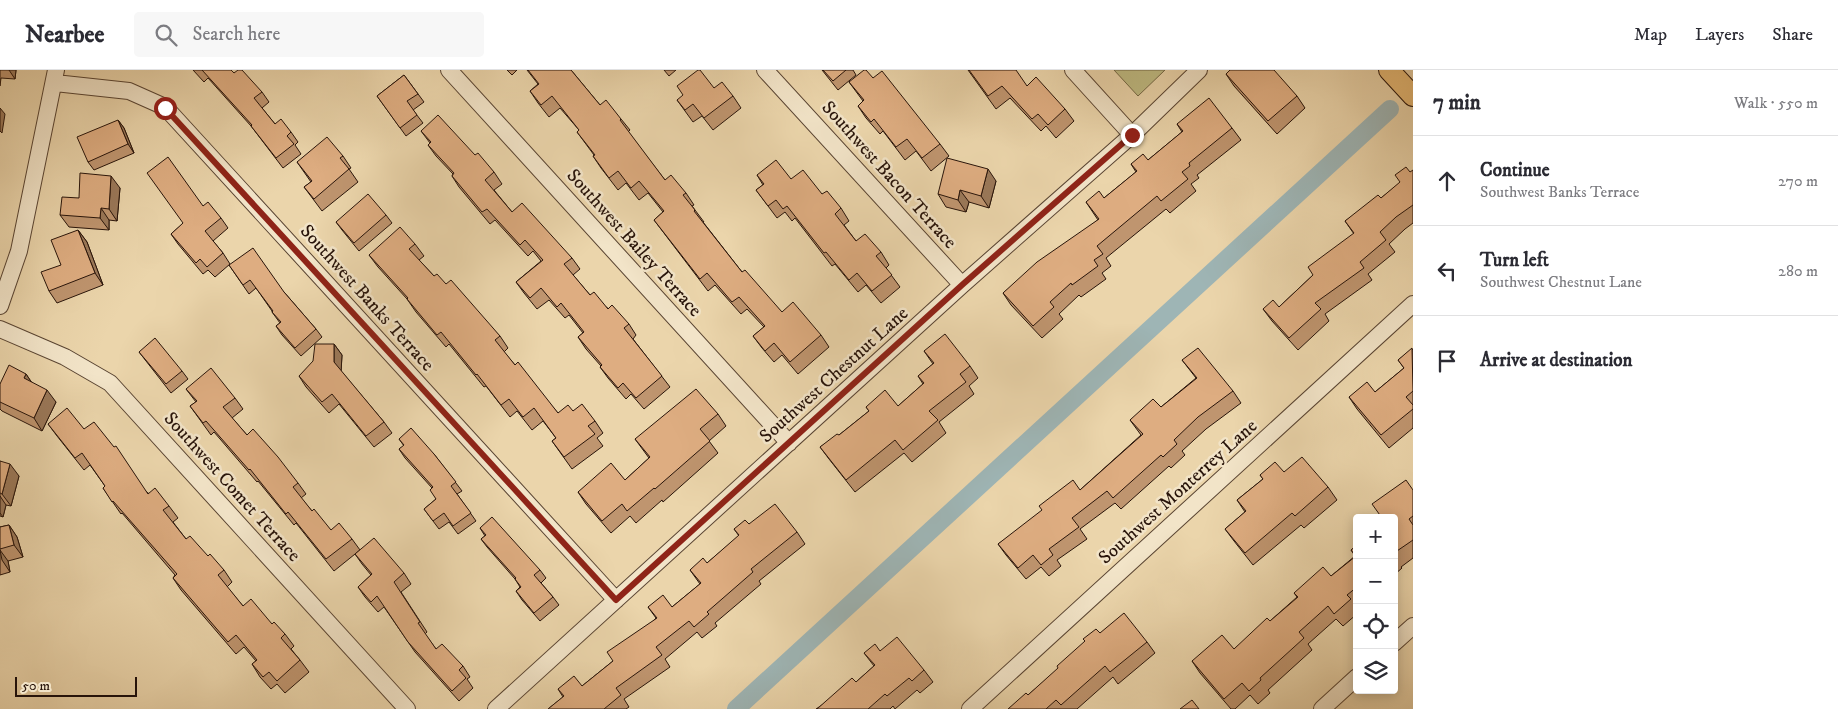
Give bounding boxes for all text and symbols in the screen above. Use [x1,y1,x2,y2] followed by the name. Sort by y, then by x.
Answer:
[134,12,484,57] search box
[25,20,104,50] text: Nearbee
[152,21,180,49] icon: search
[192,23,280,46] text: Search here
[1634,24,1667,46] text: Map
[1695,24,1744,46] text: Layers
[1772,24,1813,46] text: Share
[1433,90,1481,116] text: 7 min
[1734,93,1818,113] text: Walk · 550 m
[817,96,962,254] street label: Southwest Bacon Terrace
[154,97,177,120] route start
[1121,124,1144,147] route end
[1480,159,1550,182] text: Continue
[562,164,707,322] street label: Southwest Bailey Terrace
[1433,167,1461,195] icon: ahead
[1778,171,1818,191] text: 270 m
[1480,182,1639,202] text: Southwest Banks Terrace
[295,220,439,376] street label: Southwest Banks Terrace
[1480,249,1549,272] text: Turn left
[1433,257,1461,285] icon: left
[1778,261,1818,281] text: 280 m
[1480,272,1642,292] text: Southwest Chestnut Lane
[755,302,913,448] street label: Southwest Chestnut Lane
[1433,347,1461,375] icon: arrive
[1480,349,1632,372] text: Arrive at destination
[159,407,305,567] street label: Southwest Comet Terrace
[1094,415,1262,569] street label: Southwest Monterrey Lane
[1353,514,1398,694] map controls
[1353,514,1398,559] button: +
[1353,559,1398,604] button: −
[1353,604,1398,649] button: locate
[1353,649,1398,694] button: layers
[15,674,138,697] scale bar
[22,677,50,695] text: 50 m

